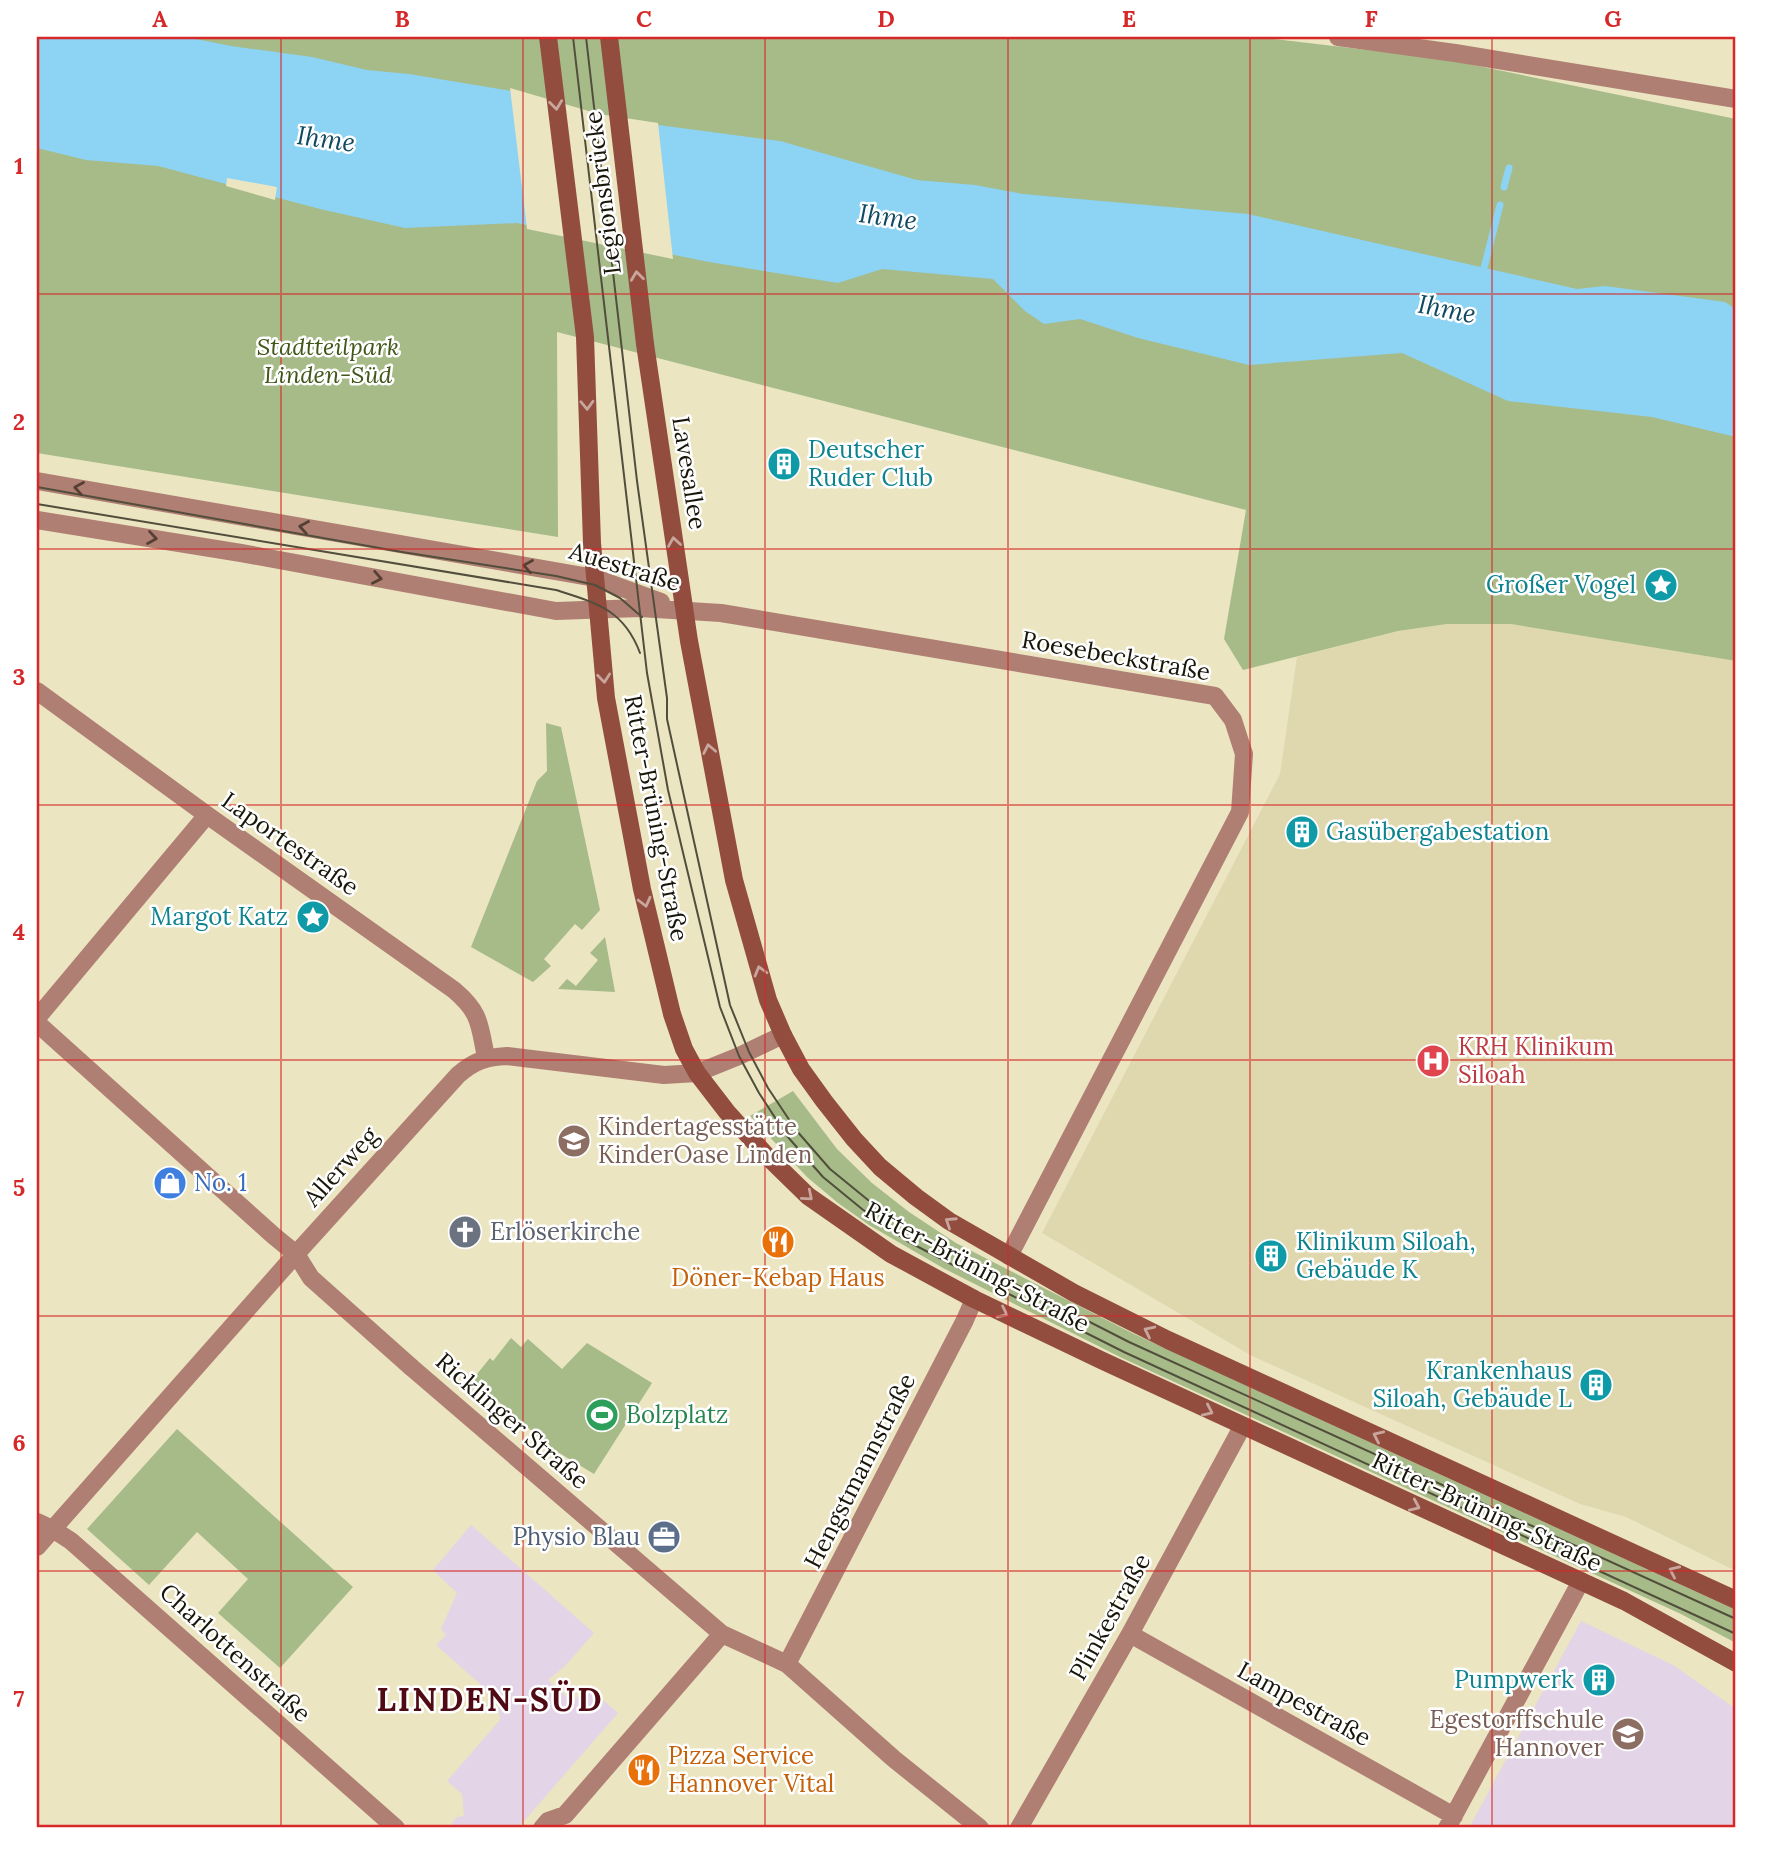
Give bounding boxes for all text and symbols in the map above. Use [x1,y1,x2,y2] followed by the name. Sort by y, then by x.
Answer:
[152,4,168,33] text: A
[394,4,410,33] text: B
[636,4,652,33] text: C
[877,4,895,33] text: D
[1122,4,1136,33] text: E
[1364,4,1378,33] text: F
[1604,4,1622,33] text: G
[549,99,564,110] one-way arrow
[577,110,628,277] street label: Legionsbrücke
[295,118,357,159] water label: Ihme
[14,151,24,180] text: 1
[857,196,919,237] water label: Ihme
[629,271,644,282] one-way arrow
[1415,287,1479,330] water label: Ihme
[257,331,399,390] park label: Stadtteilpark Linden-Süd
[579,400,595,411] one-way arrow
[13,407,25,436] text: 2
[665,414,714,532] street label: Lavesallee
[808,434,933,493] place label: Deutscher Ruder Club
[765,445,803,483] building icon: Deutscher Ruder Club
[73,481,85,496] one-way arrow
[298,520,310,535] one-way arrow
[147,530,158,545] one-way arrow
[565,535,685,598] street label: Auestraße
[667,536,682,548] one-way arrow
[522,559,534,574] one-way arrow
[1642,566,1680,604] place icon: Großer Vogel
[1486,569,1636,600] place label: Großer Vogel
[371,570,382,585] one-way arrow
[1019,624,1213,687] street label: Roesebeckstraße
[13,662,25,691] text: 3
[596,673,611,684] one-way arrow
[617,692,696,944] street label: Ritter-Brüning-Straße
[703,743,718,755] one-way arrow
[216,785,365,902] street label: Laportestraße
[1283,813,1321,851] building icon: Gasübergabestation
[1326,816,1549,847] place label: Gasübergabestation
[637,896,651,908] one-way arrow
[294,898,332,936] place icon: Margot Katz
[150,901,288,932] place label: Margot Katz
[13,917,25,946] text: 4
[753,965,768,977] one-way arrow
[1458,1031,1614,1090] place label: KRH Klinikum Siloah
[1414,1042,1452,1080] hospital icon: KRH Klinikum Siloah
[598,1111,812,1170] place label: Kindertagesstätte KinderOase Linden
[296,1120,385,1214] street label: Allerweg
[555,1122,593,1160] school or university icon: Kindertagesstätte KinderOase Linden
[151,1164,189,1202] shop icon: No. 1
[194,1167,247,1198] place label: No. 1
[13,1173,25,1202] text: 5
[800,1188,813,1200] one-way arrow
[859,1194,1095,1339] street label: Ritter-Brüning-Straße
[446,1213,484,1251] church icon: Erlöserkirche
[490,1216,640,1247] place label: Erlöserkirche
[945,1217,958,1230] one-way arrow
[759,1223,797,1261] restaurant icon: Döner-Kebap Haus
[1296,1226,1476,1285] place label: Klinikum Siloah, Gebäude K
[1252,1237,1290,1275] building icon: Klinikum Siloah, Gebäude K
[671,1262,885,1293] place label: Döner-Kebap Haus
[996,1304,1008,1318] one-way arrow
[1144,1325,1156,1339] one-way arrow
[429,1346,595,1496] street label: Ricklinger Straße
[1373,1355,1572,1414] place label: Krankenhaus Siloah, Gebäude L
[1577,1366,1615,1404] building icon: Krankenhaus Siloah, Gebäude L
[797,1368,922,1573] street label: Hengstmannstraße
[583,1396,621,1434] sports icon: Bolzplatz
[626,1399,728,1430] place label: Bolzplatz
[1201,1403,1213,1417] one-way arrow
[12,1428,26,1457] text: 6
[1373,1430,1385,1444] one-way arrow
[1367,1445,1607,1578] street label: Ritter-Brüning-Straße
[1408,1498,1420,1512] one-way arrow
[645,1518,683,1556] office icon: Physio Blau
[513,1521,640,1552] place label: Physio Blau
[1062,1548,1157,1686] street label: Plinkestraße
[1669,1566,1681,1580] one-way arrow
[153,1576,317,1729] street label: Charlottenstraße
[1232,1654,1376,1753] street label: Lampestraße
[1580,1661,1618,1699] building icon: Pumpwerk
[1454,1664,1574,1695] place label: Pumpwerk
[377,1679,603,1720] district label: LINDEN-SÜD
[14,1684,25,1713] text: 7
[1430,1704,1605,1763] place label: Egestorffschule Hannover
[1609,1715,1647,1753] school or university icon: Egestorffschule Hannover
[668,1740,834,1799] place label: Pizza Service Hannover Vital
[625,1751,663,1789] restaurant icon: Pizza Service Hannover Vital

